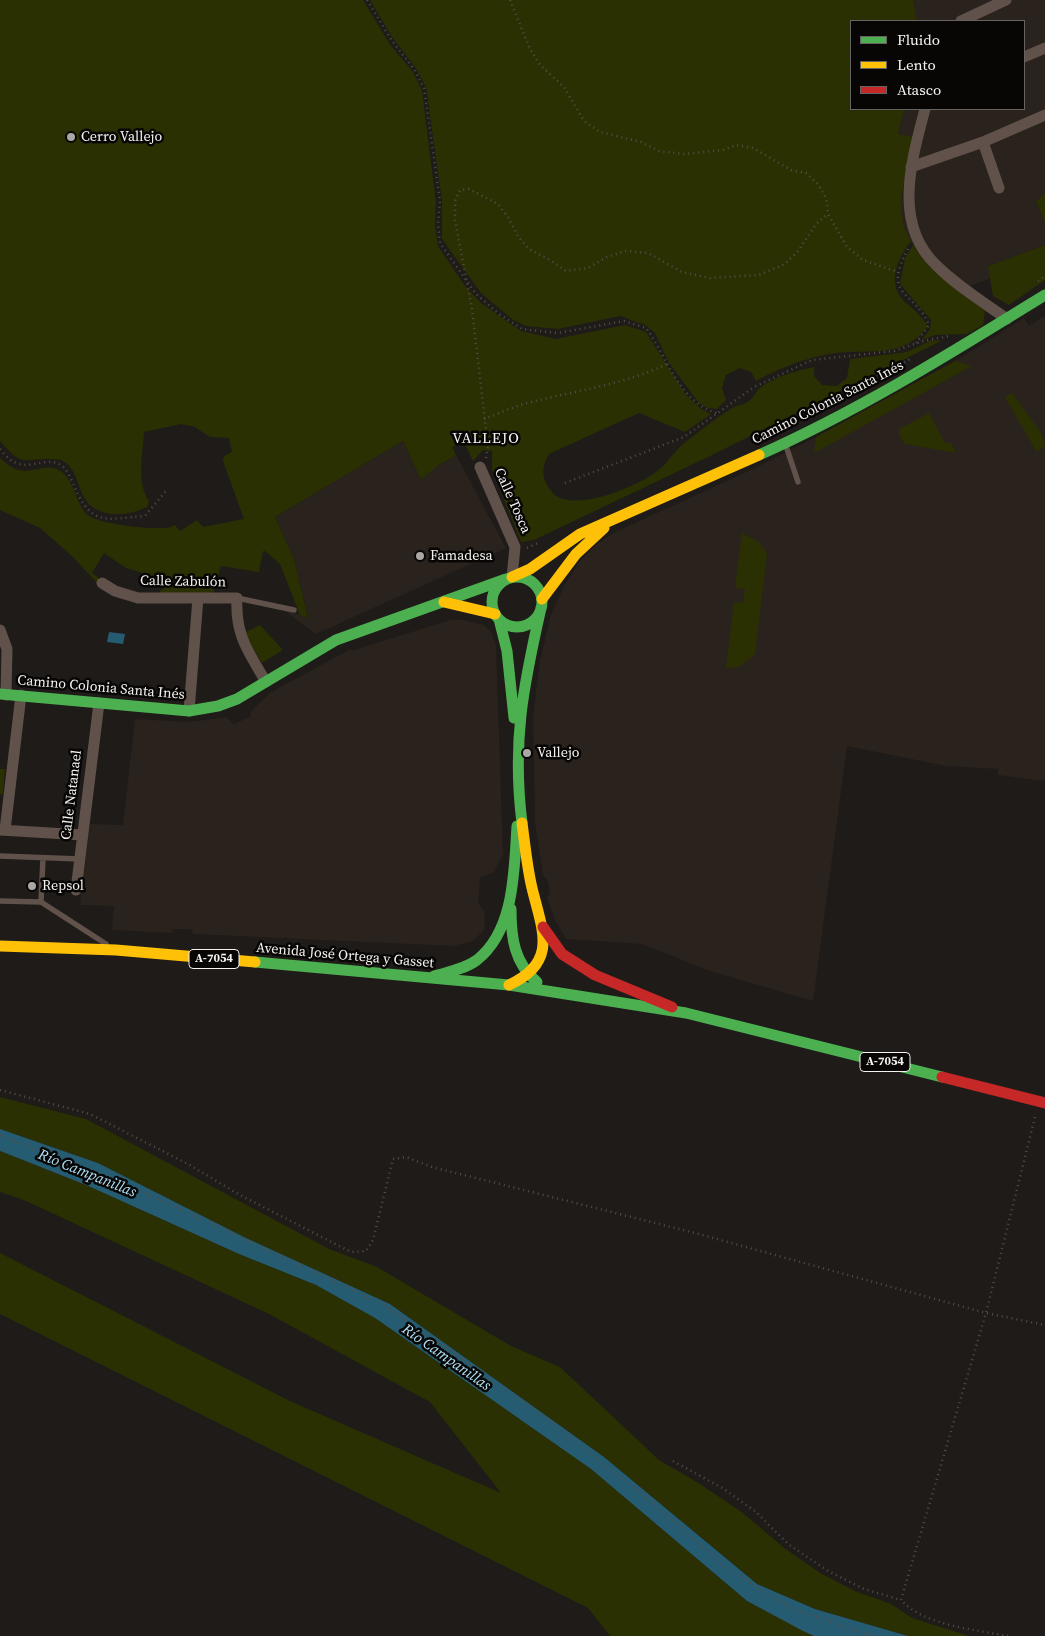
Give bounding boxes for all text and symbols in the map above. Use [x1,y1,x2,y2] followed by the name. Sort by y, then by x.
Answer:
[850,20,1025,110] legend
[897,29,940,50] text: Fluido
[897,54,936,75] text: Lento
[897,79,941,100] text: Atasco
[81,129,162,145] place label: Cerro Vallejo
[65,131,77,143] marker: Cerro Vallejo
[749,357,907,449] street label: Camino Colonia Santa Inés
[451,430,521,448] district label: VALLEJO
[490,466,534,536] street label: Calle Tosca
[430,548,493,564] place label: Famadesa
[414,550,426,562] marker: Famadesa
[140,573,226,591] street label: Calle Zabulón
[17,672,185,704] street label: Camino Colonia Santa Inés
[537,745,579,761] place label: Vallejo
[521,747,533,759] marker: Vallejo
[58,749,86,841] street label: Calle Natanael
[42,878,84,894] place label: Repsol
[26,880,38,892] marker: Repsol
[255,940,435,972] street label: Avenida José Ortega y Gasset
[189,950,239,969] road number: A-7054
[860,1052,910,1072] road number: A-7054
[35,1146,139,1202] water label: Río Campanillas
[398,1321,494,1395] water label: Río Campanillas

